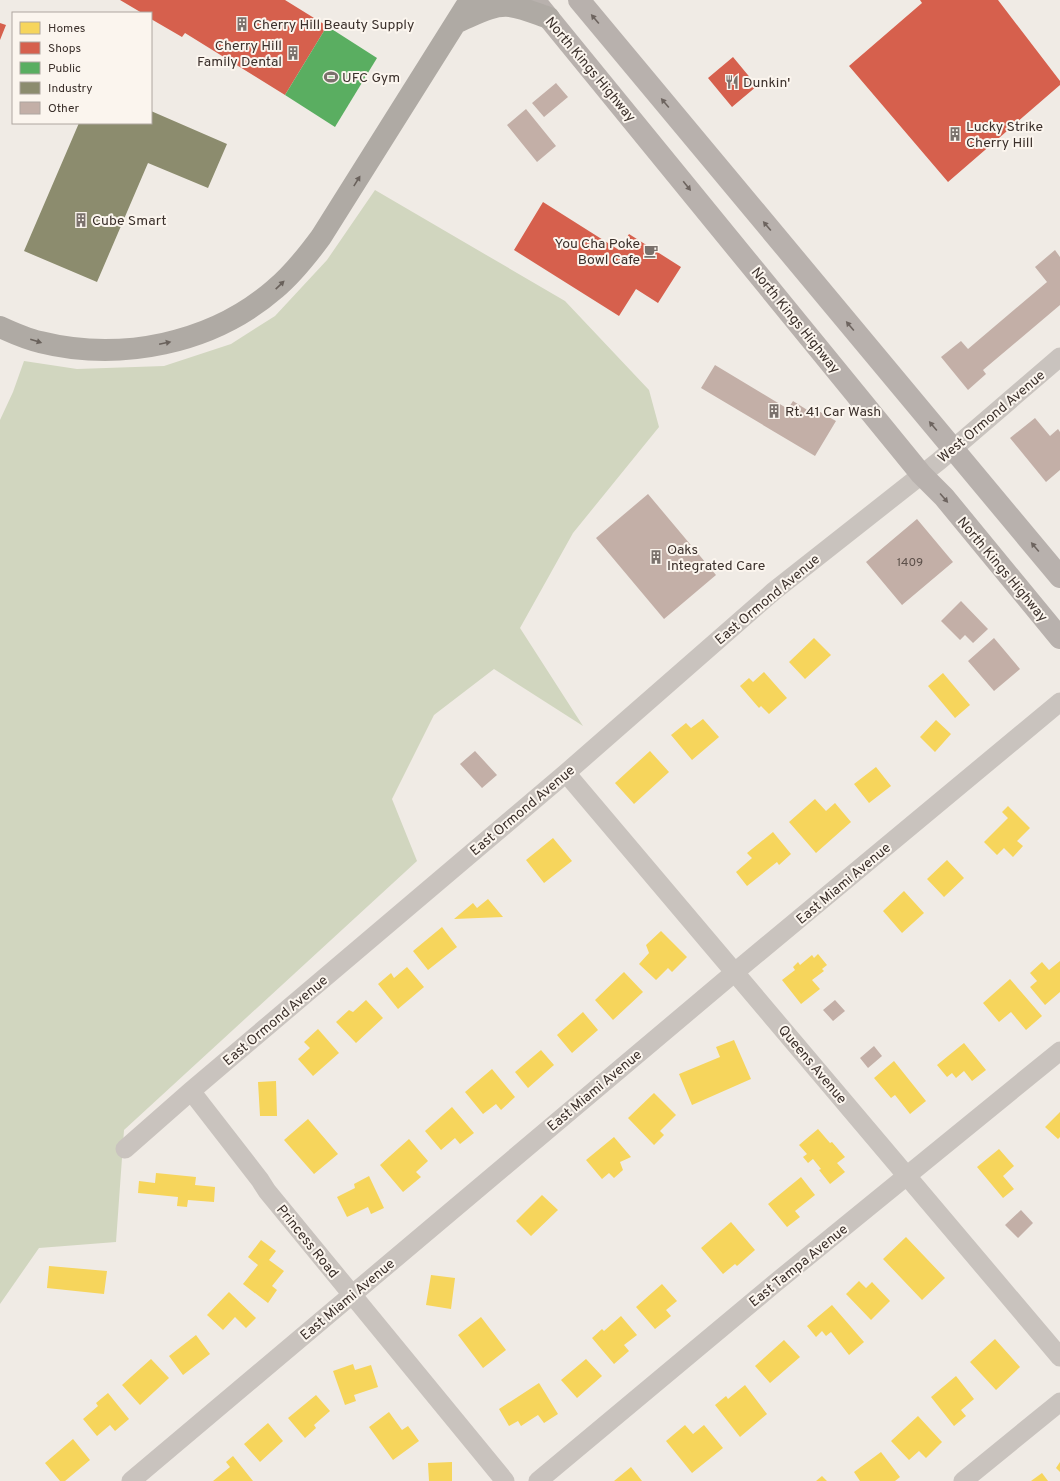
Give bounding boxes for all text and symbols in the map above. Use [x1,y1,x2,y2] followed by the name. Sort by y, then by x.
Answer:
[12,12,152,124] legend
[590,13,599,24] one-way arrow
[541,14,639,126] street label: North Kings Highway
[234,16,250,32] building icon: Cherry Hill Beauty Supply
[253,17,414,34] place label: Cherry Hill Beauty Supply
[48,21,85,37] text: Homes
[197,38,282,71] place label: Cherry Hill Family Dental
[48,41,81,57] text: Shops
[285,45,301,61] building icon: Cherry Hill Family Dental
[48,61,81,77] text: Public
[323,69,339,85] sports icon: UFC Gym
[342,70,400,87] place label: UFC Gym
[724,74,740,90] restaurant icon: Dunkin'
[743,75,790,92] place label: Dunkin'
[48,81,93,97] text: Industry
[661,98,669,109] one-way arrow
[48,101,80,117] text: Other
[966,119,1043,152] place label: Lucky Strike Cherry Hill
[947,126,963,142] building icon: Lucky Strike Cherry Hill
[353,176,361,186] one-way arrow
[683,180,692,191] one-way arrow
[73,212,89,228] building icon: Cube Smart
[92,213,167,230] place label: Cube Smart
[762,221,771,231] one-way arrow
[554,236,640,269] place label: You Cha Poke Bowl Cafe
[643,243,659,259] cafe icon: You Cha Poke Bowl Cafe
[747,264,843,377] street label: North Kings Highway
[275,280,285,290] one-way arrow
[846,321,854,331] one-way arrow
[31,338,43,344] one-way arrow
[159,340,171,346] one-way arrow
[935,367,1049,467] street label: West Ormond Avenue
[766,403,782,419] building icon: Rt. 41 Car Wash
[785,404,881,421] place label: Rt. 41 Car Wash
[929,421,938,431] one-way arrow
[940,493,949,503] one-way arrow
[953,514,1051,626] street label: North Kings Highway
[1030,541,1039,552] one-way arrow
[667,542,765,575] place label: Oaks Integrated Care
[648,549,664,565] building icon: Oaks Integrated Care
[712,551,824,649] street label: East Ormond Avenue
[897,555,923,571] house number: 1409
[467,762,579,860] street label: East Ormond Avenue
[793,840,895,929] street label: East Miami Avenue
[220,972,332,1070] street label: East Ormond Avenue
[774,1022,850,1108] street label: Queens Avenue
[544,1047,646,1136] street label: East Miami Avenue
[272,1202,342,1282] street label: Princess Road
[746,1221,852,1311] street label: East Tampa Avenue
[297,1256,399,1345] street label: East Miami Avenue

